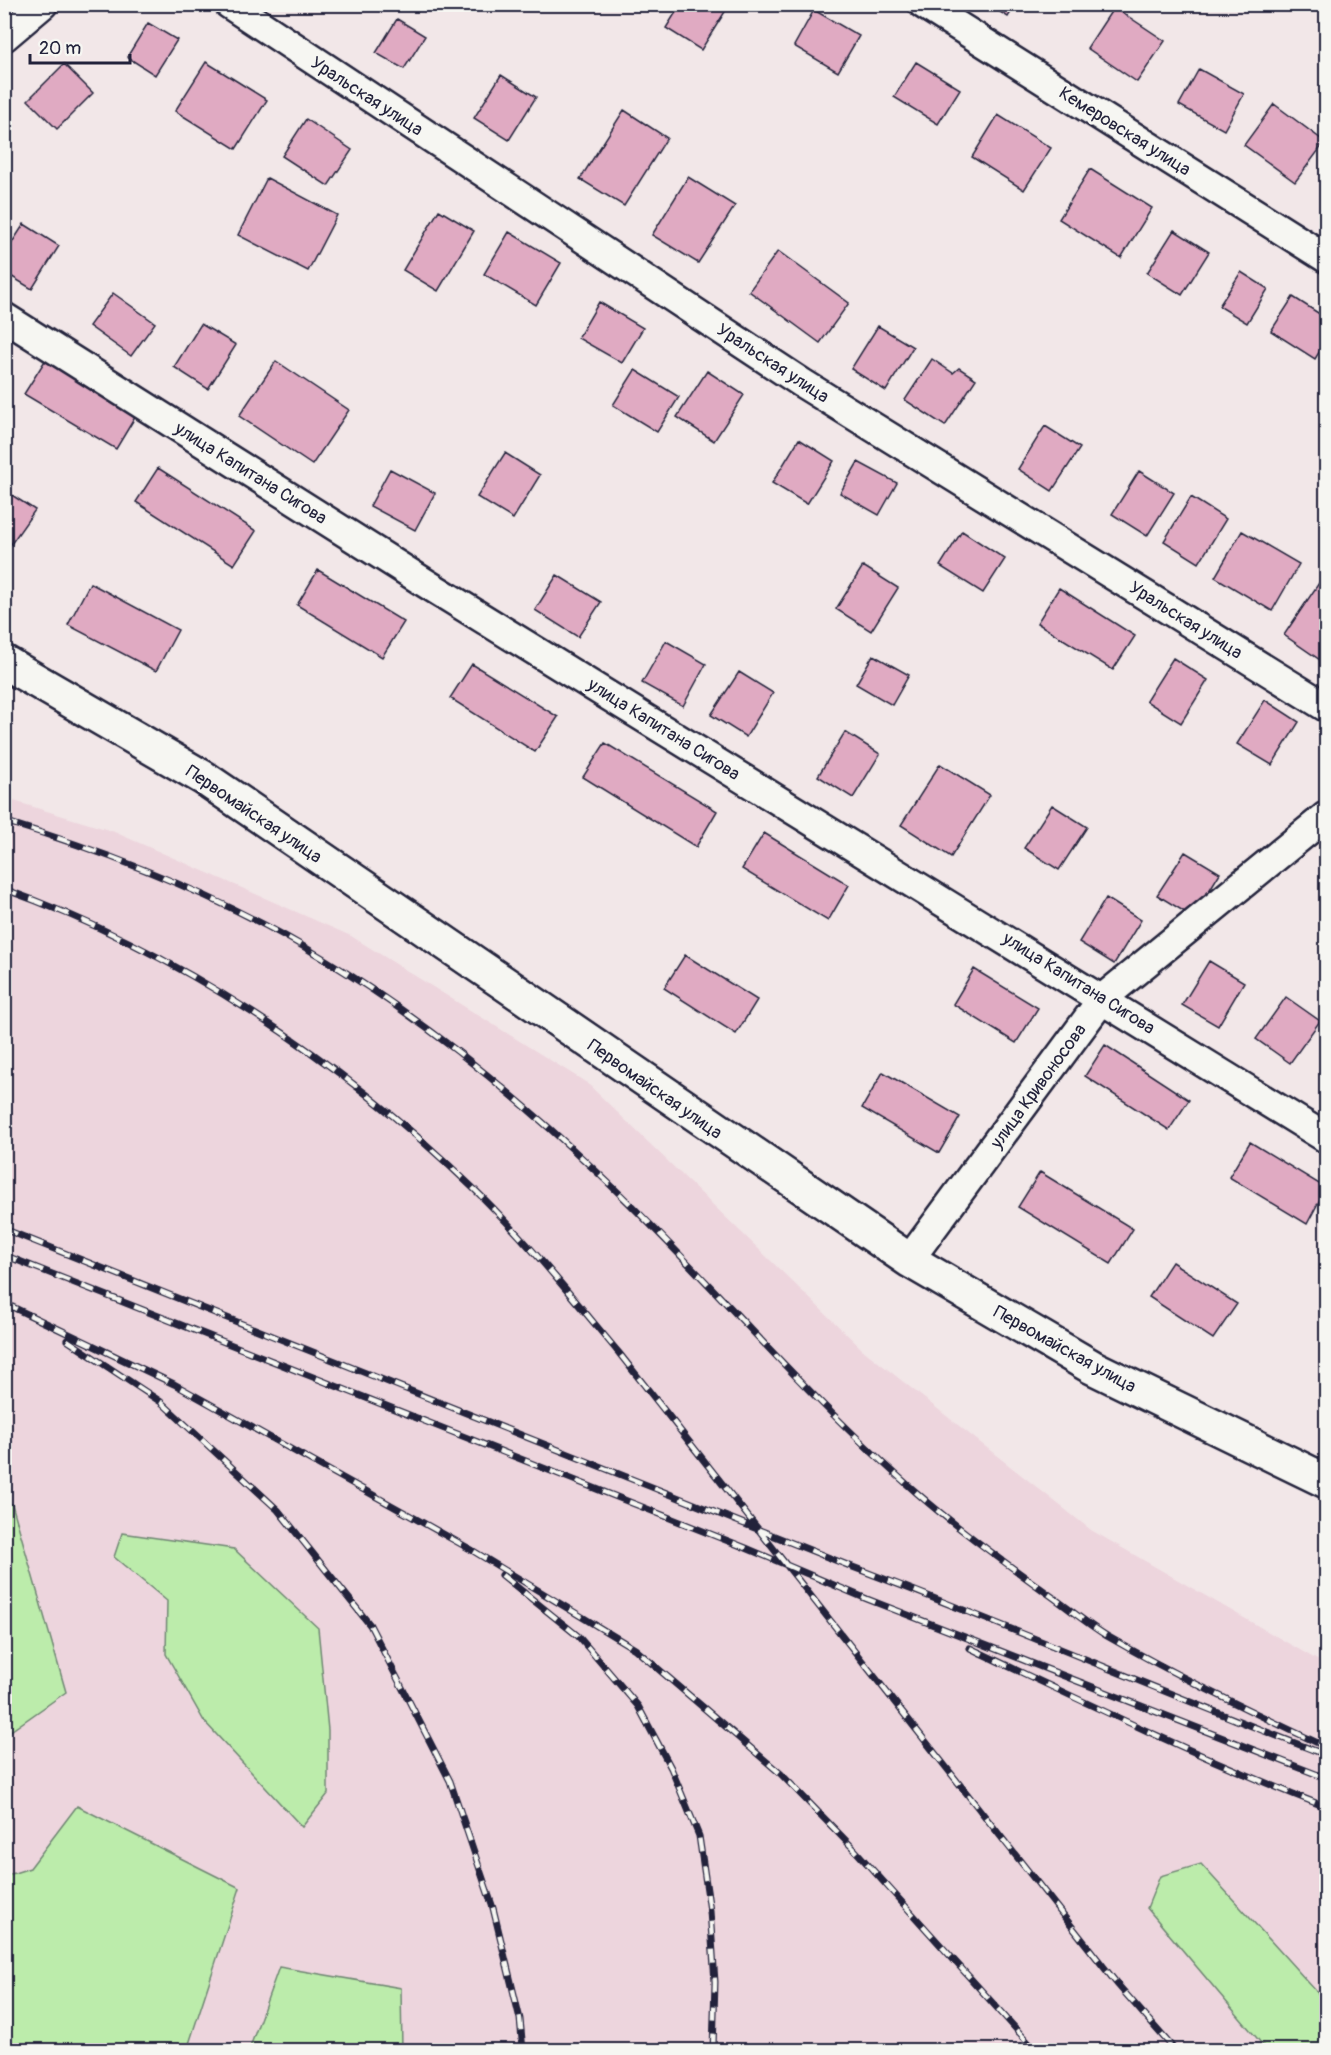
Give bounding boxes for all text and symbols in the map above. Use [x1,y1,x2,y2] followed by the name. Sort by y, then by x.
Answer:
[30,27,130,65] scale bar
[39,37,81,60] text: 20 m
[306,52,427,141] street label: Уральская улица
[1055,82,1195,181] street label: Кемеровская улица
[712,319,833,408] street label: Уральская улица
[169,417,331,530] street label: улица Капитана Сигова
[1125,576,1247,664] street label: Уральская улица
[582,673,744,786] street label: улица Капитана Сигова
[181,760,326,869] street label: Первомайская улица
[997,927,1159,1040] street label: улица Капитана Сигова
[985,1019,1091,1154] street label: улица Кривоносова
[583,1034,727,1145] street label: Первомайская улица
[989,1301,1140,1398] street label: Первомайская улица

